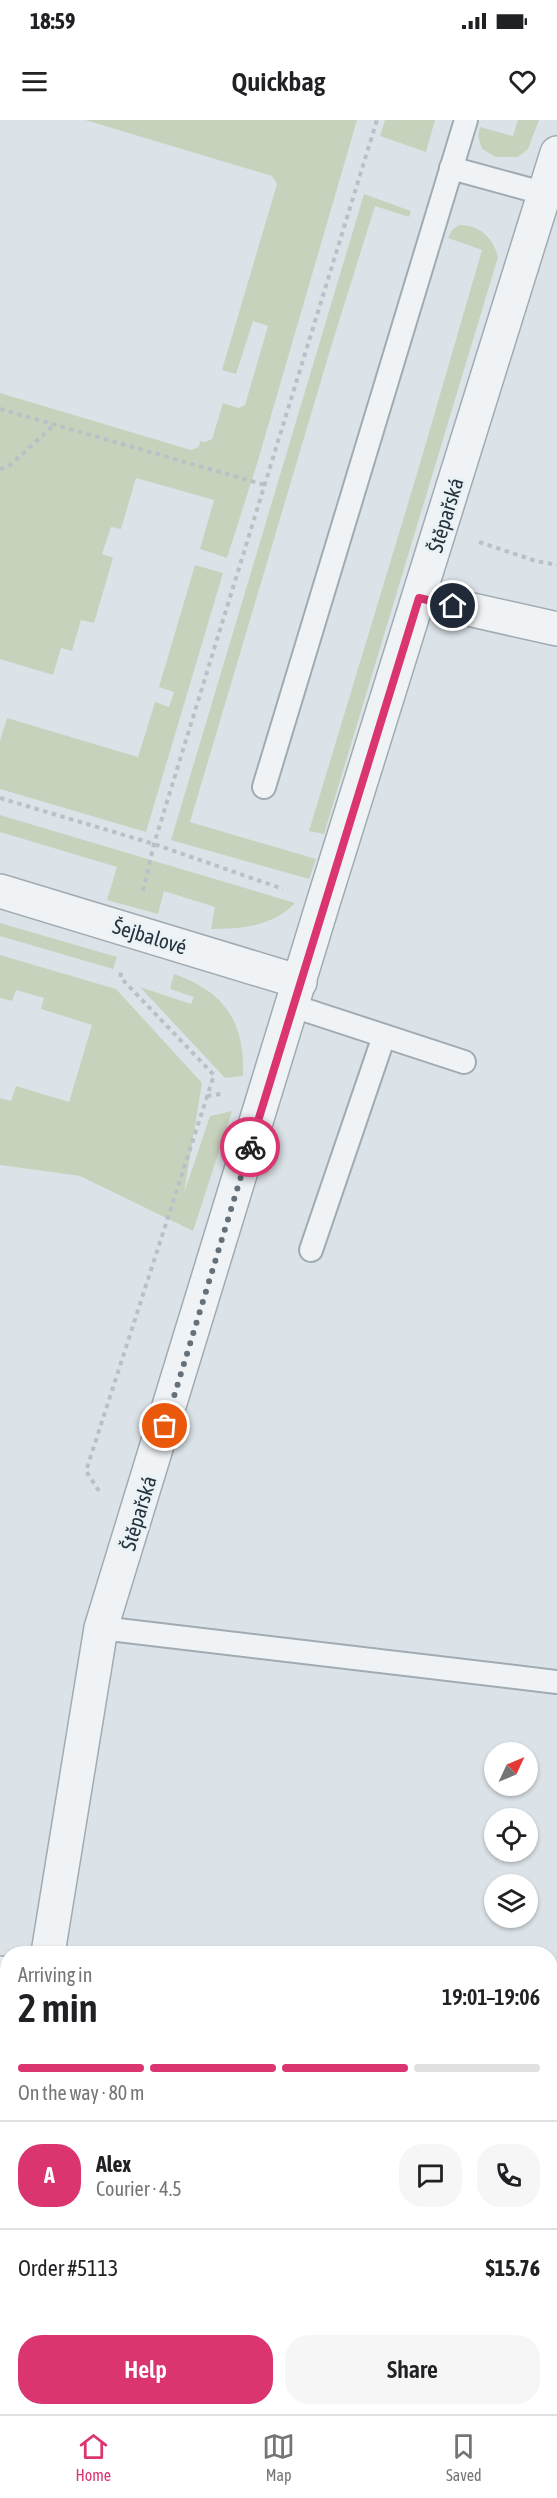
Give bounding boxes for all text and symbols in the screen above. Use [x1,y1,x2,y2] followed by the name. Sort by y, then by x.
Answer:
[30,8,75,34] text: 18:59
[18,65,51,98] icon: menu
[506,65,539,98] icon: heart
[232,66,325,97] text: Quickbag
[422,475,468,555] street label: Štěpařská
[427,580,478,631] pin
[436,589,469,622] icon: home
[110,913,190,959] street label: Šejbalové
[220,1117,280,1177] courier
[234,1131,267,1164] icon: bike
[139,1400,190,1451] pin
[148,1409,181,1442] icon: bag
[115,1473,161,1553] street label: Štěpařská
[484,1742,538,1796] north arrow
[484,1742,538,1928] map controls
[484,1808,538,1862] button: locate
[484,1874,538,1928] button: layers
[18,1963,92,1986] text: Arriving in
[442,1984,540,2010] text: 19:01–19:06
[18,1986,98,2030] text: 2 min
[18,2081,144,2104] text: On the way · 80 m
[399,2144,462,2207] button: chat
[477,2144,540,2207] button: phone
[96,2151,131,2177] text: Alex
[44,2162,55,2188] text: A
[96,2177,182,2200] text: Courier · 4.5
[18,2255,118,2281] text: Order #5113
[485,2255,540,2281] text: $15.76
[18,2335,273,2404] button: Help
[285,2335,540,2404] button: Share
[76,2430,111,2484] tab: Home
[262,2430,295,2484] tab: Map
[446,2430,481,2484] tab: Saved

